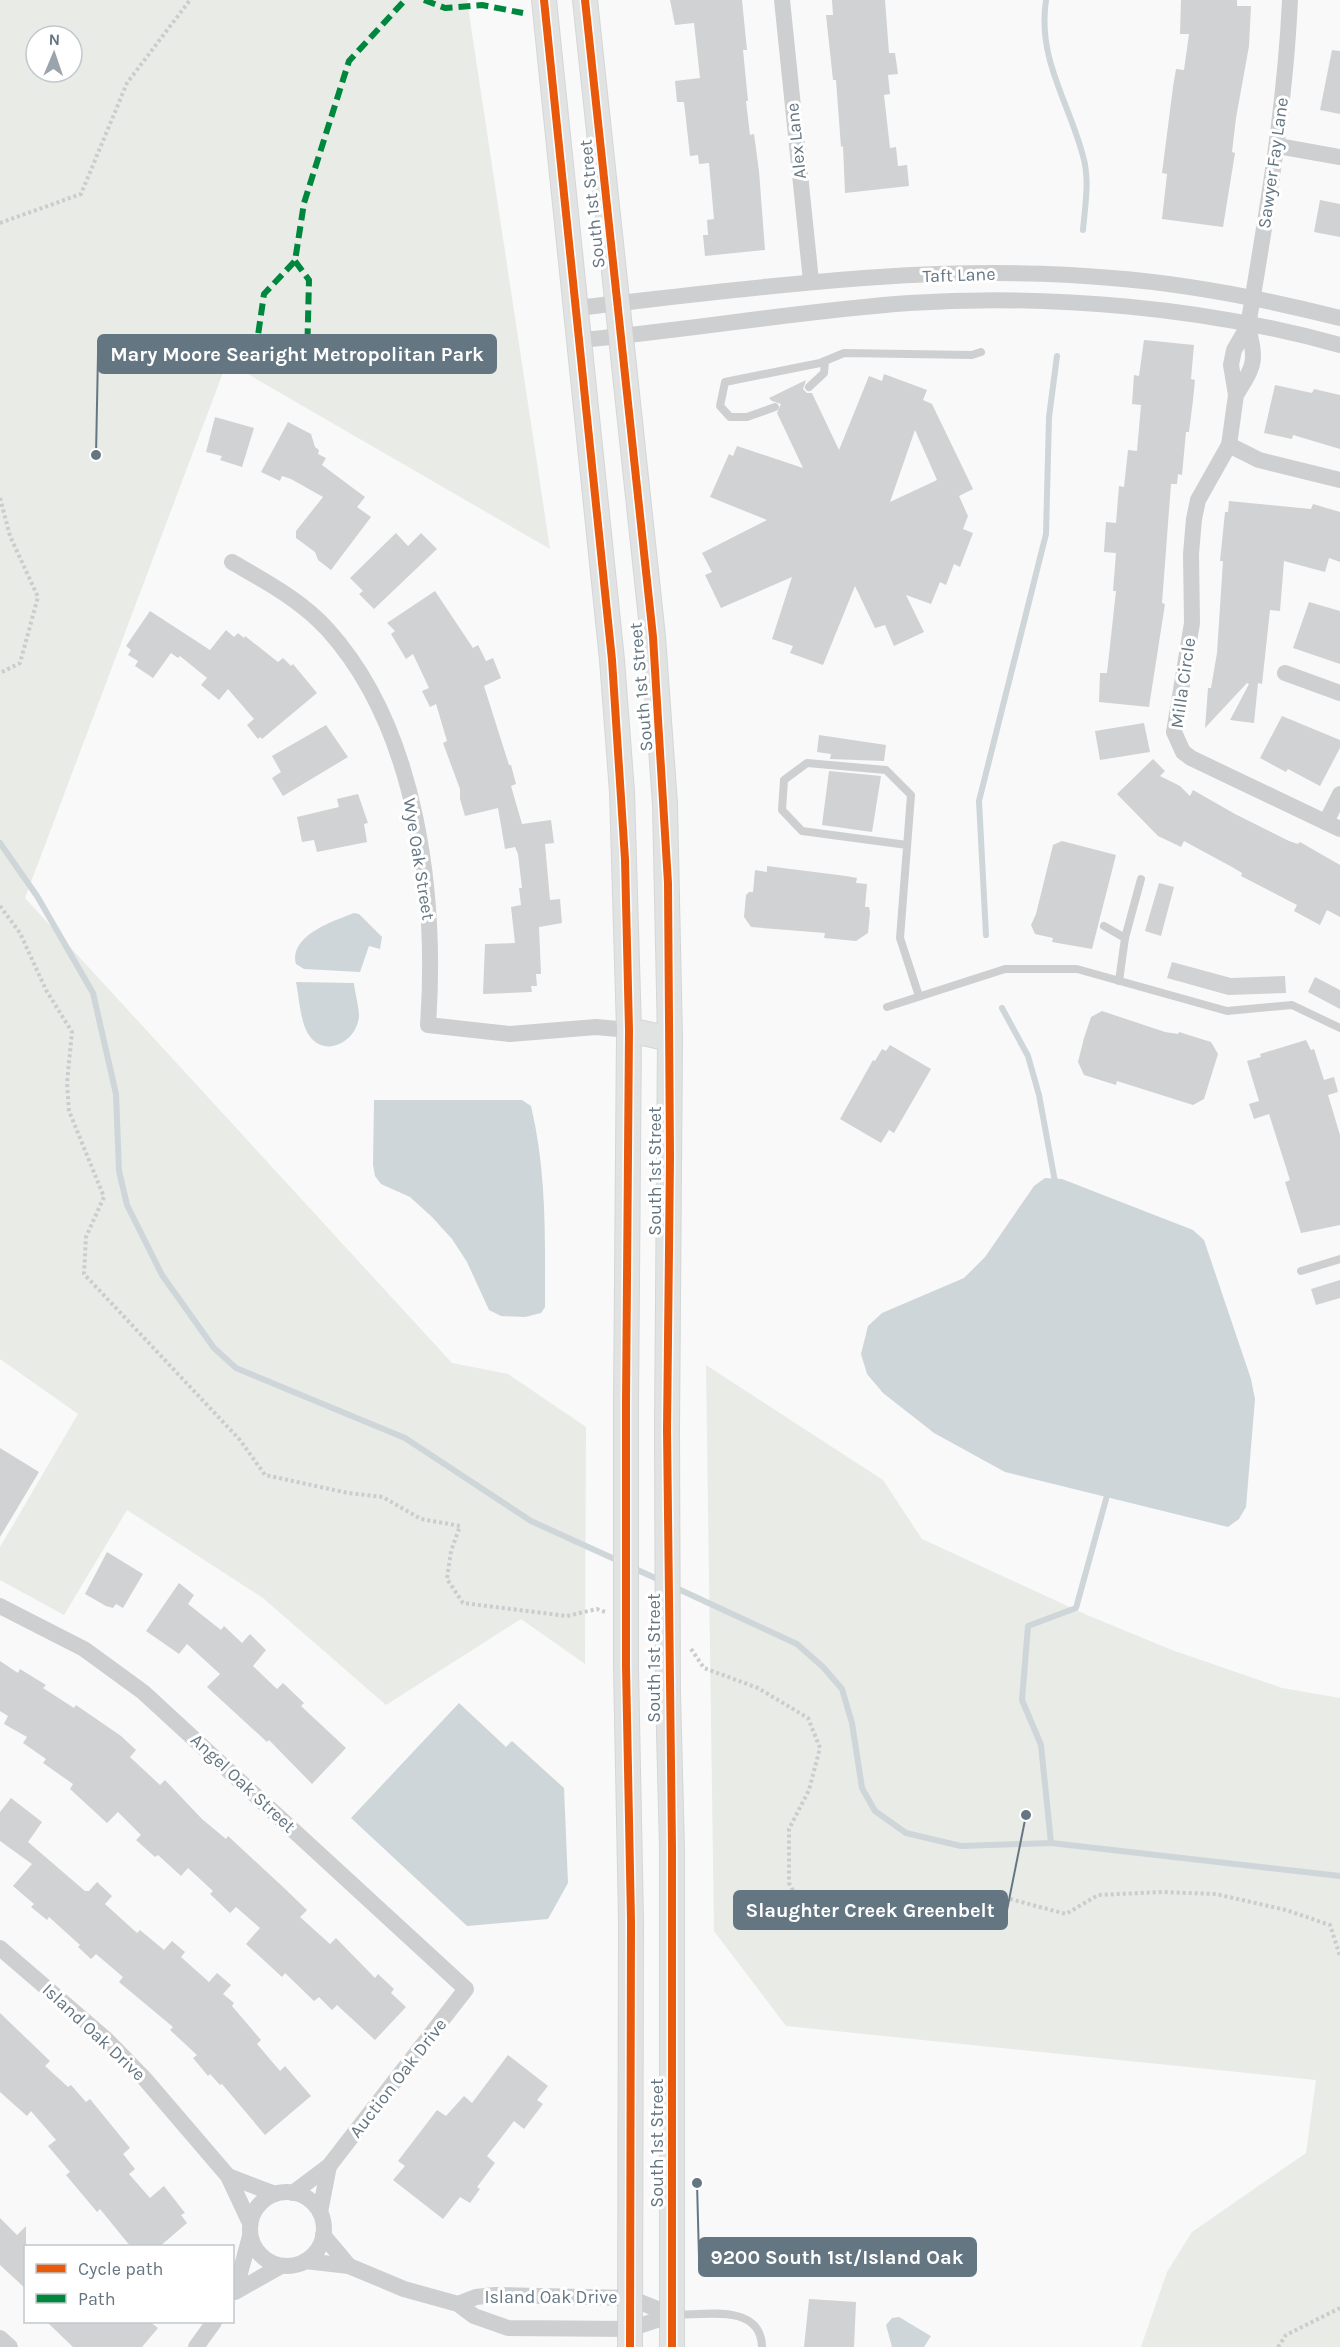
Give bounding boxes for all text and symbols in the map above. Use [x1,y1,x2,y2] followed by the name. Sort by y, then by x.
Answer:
[24,24,84,84] north arrow
[48,30,61,49] text: N
[1253,96,1293,230] street label: Sawyer Fay Lane
[781,102,811,180] street label: Alex Lane
[574,138,610,269] street label: South 1st Street
[922,263,996,287] street label: Taft Lane
[98,335,496,373] callout: Mary Moore Searight Metropolitan Park
[110,343,484,366] text: Mary Moore Searight Metropolitan Park
[624,621,658,752] street label: South 1st Street
[1166,636,1200,730] street label: Milla Circle
[398,796,440,922] street label: Wye Oak Street
[644,1106,666,1236] street label: South 1st Street
[643,1593,665,1723] street label: South 1st Street
[186,1729,300,1837] street label: Angel Oak Street
[734,1891,1007,1929] callout: Slaughter Creek Greenbelt
[745,1899,995,1922] text: Slaughter Creek Greenbelt
[38,1979,150,2085] street label: Island Oak Drive
[345,2014,451,2142] street label: Auction Oak Drive
[646,2078,668,2208] street label: South 1st Street
[699,2238,976,2276] callout: 9200 South 1st/Island Oak
[24,2245,234,2323] legend
[710,2246,964,2269] text: 9200 South 1st/Island Oak
[78,2258,163,2280] text: Cycle path
[484,2286,618,2308] street label: Island Oak Drive
[78,2288,116,2310] text: Path

